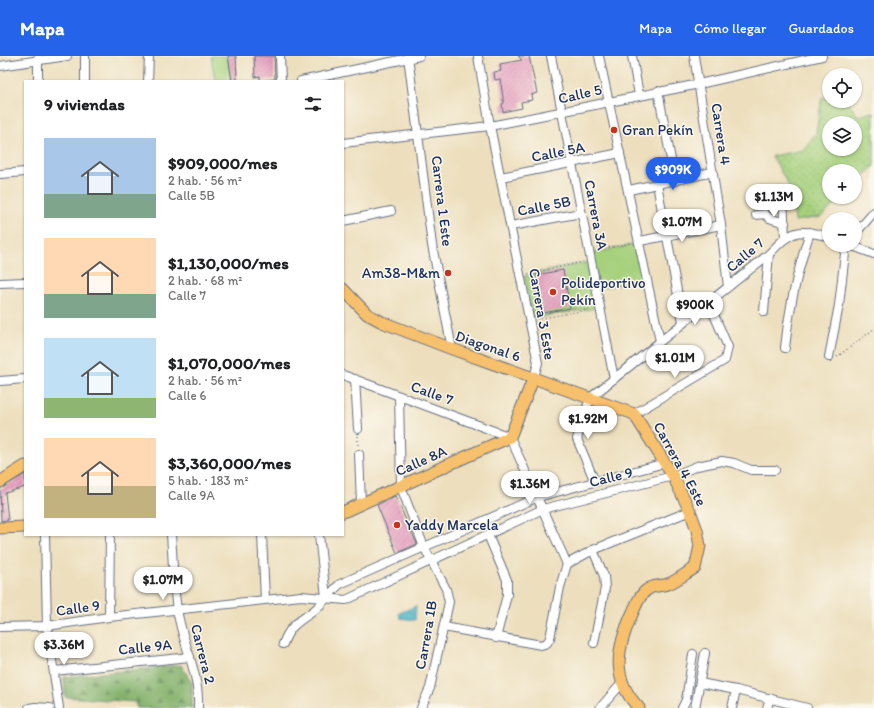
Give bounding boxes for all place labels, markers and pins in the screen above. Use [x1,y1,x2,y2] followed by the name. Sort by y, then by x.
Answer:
[622,121,694,139] place label: Gran Pekín
[609,125,619,135] marker: Gran Pekín
[645,157,701,191] pin: $909K
[741,184,807,218] pin: $1.13M
[649,209,715,243] pin: $1.07M
[362,264,440,282] place label: Am38-M&m
[443,268,453,278] marker: Am38-M&m
[561,274,646,309] place label: Polideportivo Pekín
[548,287,558,297] marker: Polideportivo Pekín
[667,292,723,326] pin: $900K
[642,345,708,379] pin: $1.01M
[555,406,621,440] pin: $1.92M
[497,471,563,505] pin: $1.36M
[405,516,499,534] place label: Yaddy Marcela
[392,520,402,530] marker: Yaddy Marcela
[130,567,196,601] pin: $1.07M
[31,632,97,666] pin: $3.36M

